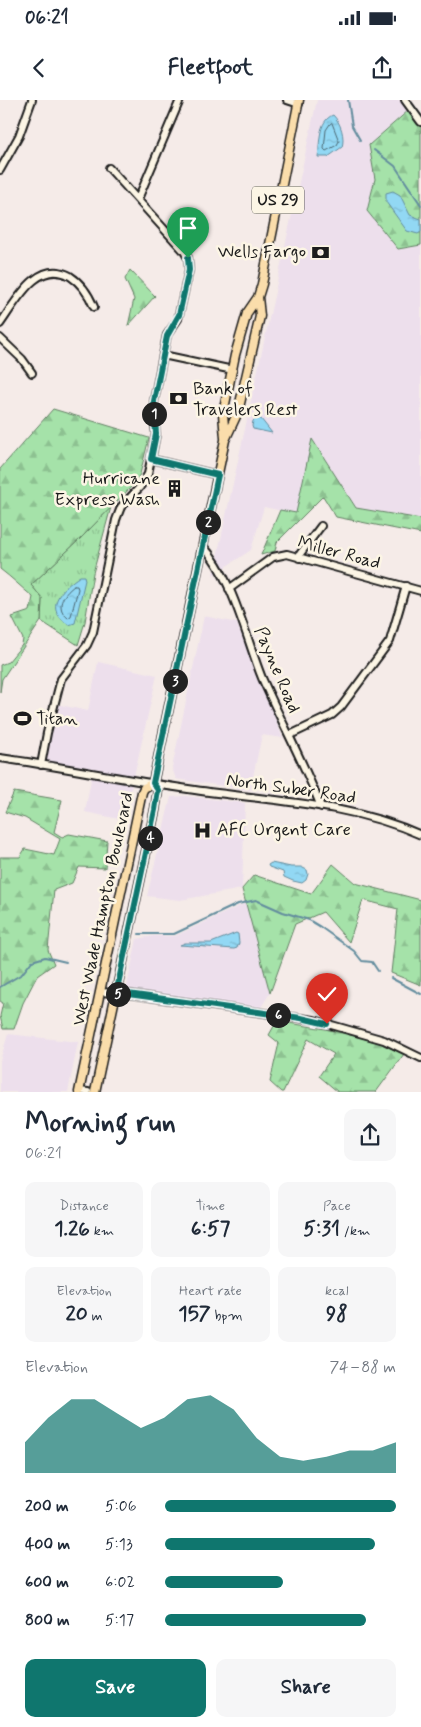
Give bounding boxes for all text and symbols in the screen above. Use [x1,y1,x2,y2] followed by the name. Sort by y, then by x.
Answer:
[25,5,69,30] text: 06:21
[25,54,53,82] icon: back
[168,54,253,82] text: Fleetfoot
[368,54,396,82] icon: share
[252,186,304,214] road number: US 29
[167,207,209,258] pin
[174,214,202,242] icon: arrive
[218,240,306,264] place label: Wells Fargo
[310,242,330,262] bank icon: Wells Fargo
[193,377,298,422] place label: Bank of Travelers Rest
[169,389,189,409] bank icon: Bank of Travelers Rest
[142,402,166,426] pin: 1
[151,405,158,423] text: 1
[55,467,160,512] place label: Hurricane Express Wash
[164,479,184,499] building icon: Hurricane Express Wash
[196,510,220,534] pin: 2
[205,513,212,531] text: 2
[295,530,383,576] street label: Miller Road
[248,623,306,717] street label: Payne Road
[162,668,188,694] pin: 3
[172,672,179,690] text: 3
[36,707,78,731] place label: Titan
[12,709,32,729] sports icon: Titan
[225,768,357,810] street label: North Suber Road
[67,790,139,1028] street label: West Wade Hampton Boulevard
[217,818,351,842] place label: AFC Urgent Care
[193,820,213,840] hospital icon: AFC Urgent Care
[138,826,162,850] pin: 4
[146,829,155,847] text: 4
[306,973,348,1024] pin
[313,980,341,1008] icon: check
[106,982,130,1006] pin: 5
[114,985,123,1003] text: 5
[266,1002,290,1028] pin: 6
[275,1006,282,1024] text: 6
[25,1105,176,1142] text: Morning run
[344,1109,396,1161] button: share
[25,1143,62,1164] text: 06:21
[60,1197,109,1215] text: Distance
[196,1197,225,1215] text: Time
[323,1197,351,1215] text: Pace
[54,1215,90,1243] text: 1.26
[191,1215,230,1243] text: 6:57
[303,1215,340,1243] text: 5:31
[90,1222,114,1240] text: km
[340,1222,370,1240] text: /km
[57,1282,112,1300] text: Elevation
[179,1282,242,1300] text: Heart rate
[325,1282,349,1300] text: kcal
[66,1300,88,1328] text: 20
[178,1300,211,1328] text: 157
[326,1300,348,1328] text: 98
[88,1307,103,1325] text: m
[211,1307,243,1325] text: bpm
[25,1357,88,1378] text: Elevation
[329,1357,396,1378] text: 74–88 m
[25,1496,69,1517] text: 200 m
[105,1496,137,1517] text: 5:06
[25,1534,70,1555] text: 400 m
[105,1534,133,1555] text: 5:13
[25,1572,69,1593] text: 600 m
[105,1572,135,1593] text: 6:02
[25,1610,70,1631] text: 800 m
[105,1610,134,1631] text: 5:17
[25,1659,206,1717] button: Save
[216,1659,396,1717] button: Share

